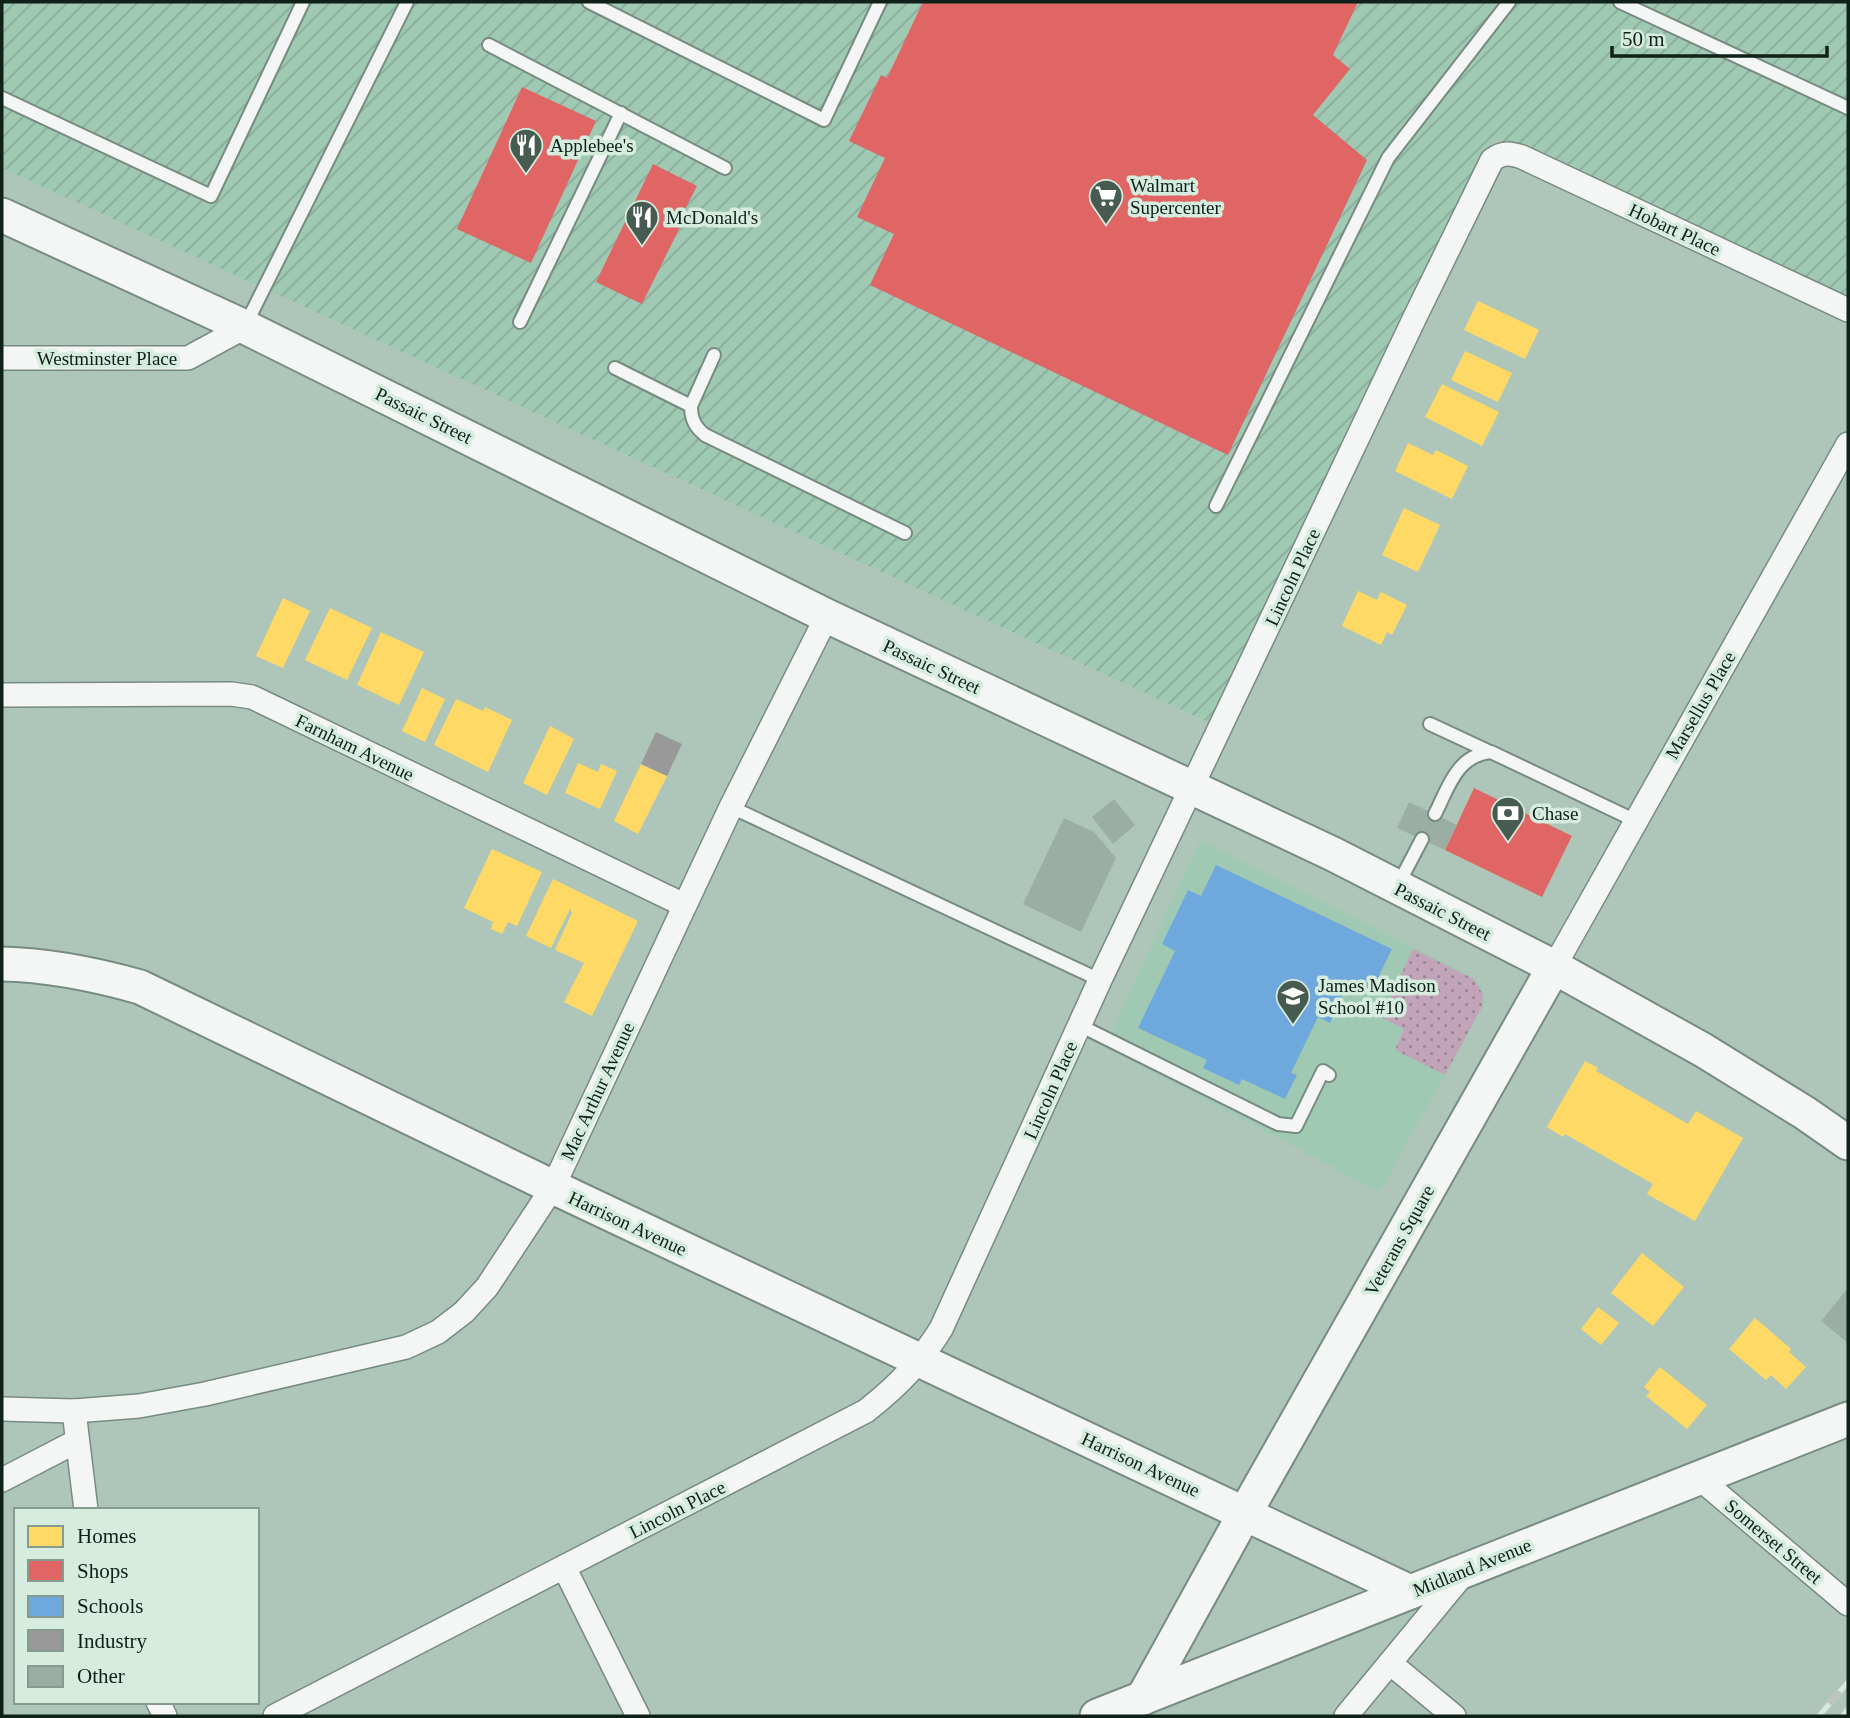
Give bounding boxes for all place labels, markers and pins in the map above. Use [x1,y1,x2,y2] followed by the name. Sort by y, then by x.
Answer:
[507,126,545,175] restaurant icon: Applebee's
[550,135,634,156] place label: Applebee's
[1130,175,1221,218] place label: Walmart Supercenter
[1087,177,1125,226] supermarket icon: Walmart Supercenter
[623,198,661,247] restaurant icon: McDonald's
[666,207,758,228] place label: McDonald's
[1489,794,1527,843] bank icon: Chase
[1532,803,1578,824] place label: Chase
[1318,975,1436,1018] place label: James Madison School #10
[1274,977,1312,1026] school or university icon: James Madison School #10

